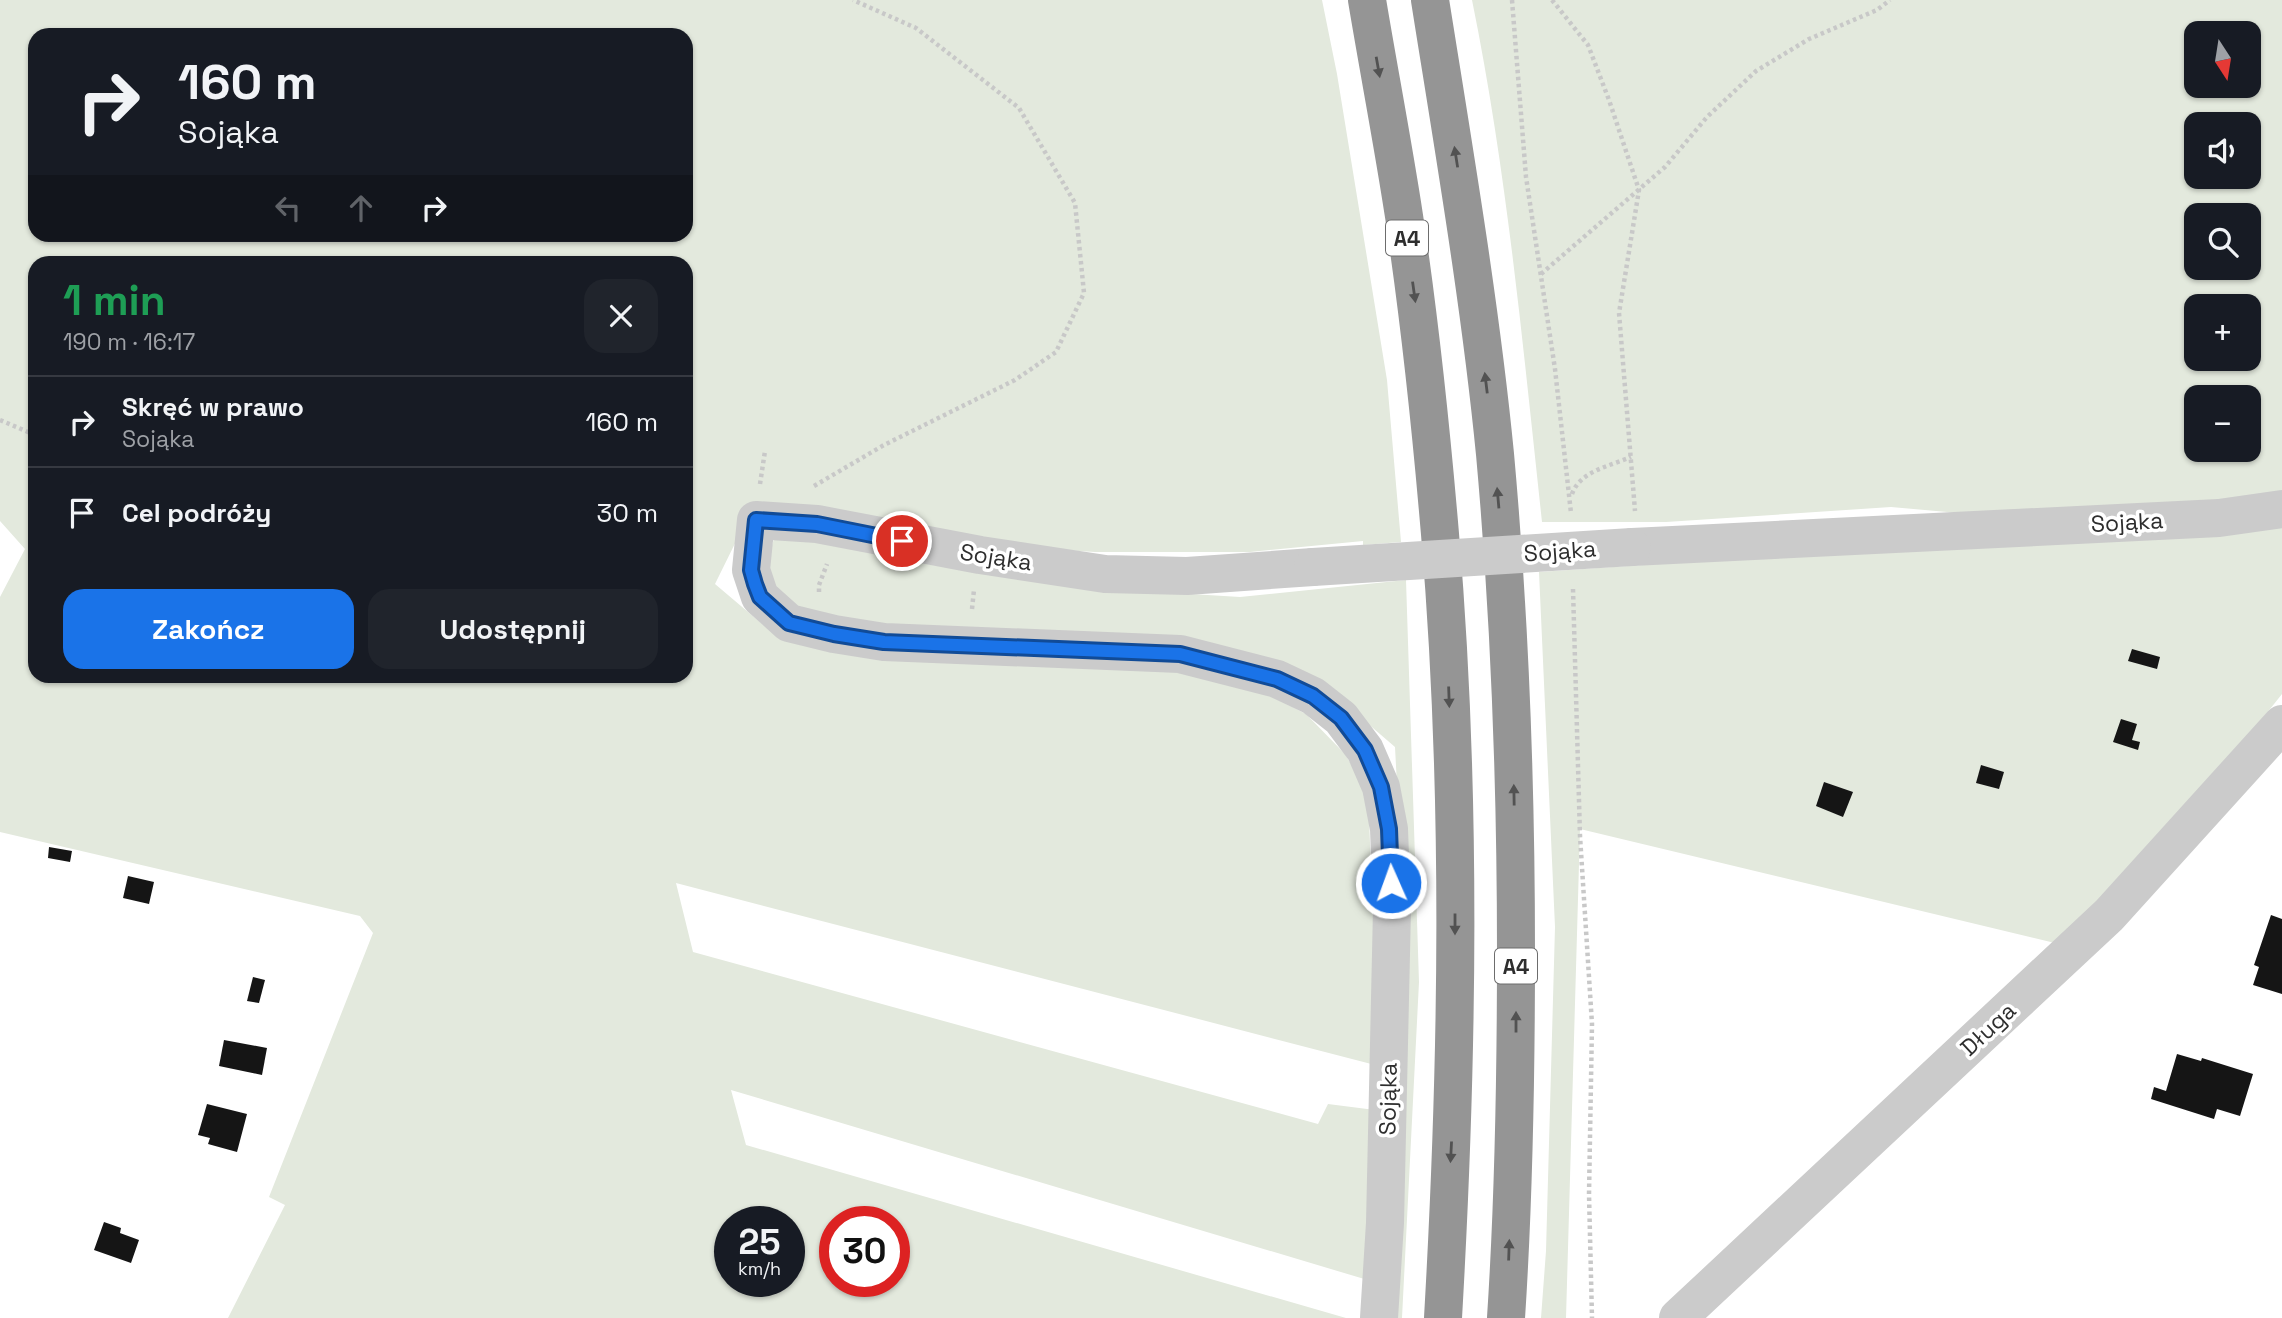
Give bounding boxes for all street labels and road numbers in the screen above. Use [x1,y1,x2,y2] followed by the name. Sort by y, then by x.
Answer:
[1386,220,1428,256] road number: A4
[2090,505,2164,539] street label: Sojąka
[1523,534,1597,568] street label: Sojąka
[958,537,1034,577] street label: Sojąka
[1495,948,1537,984] road number: A4
[1954,996,2022,1062] street label: Długa
[1372,1062,1404,1136] street label: Sojąka

